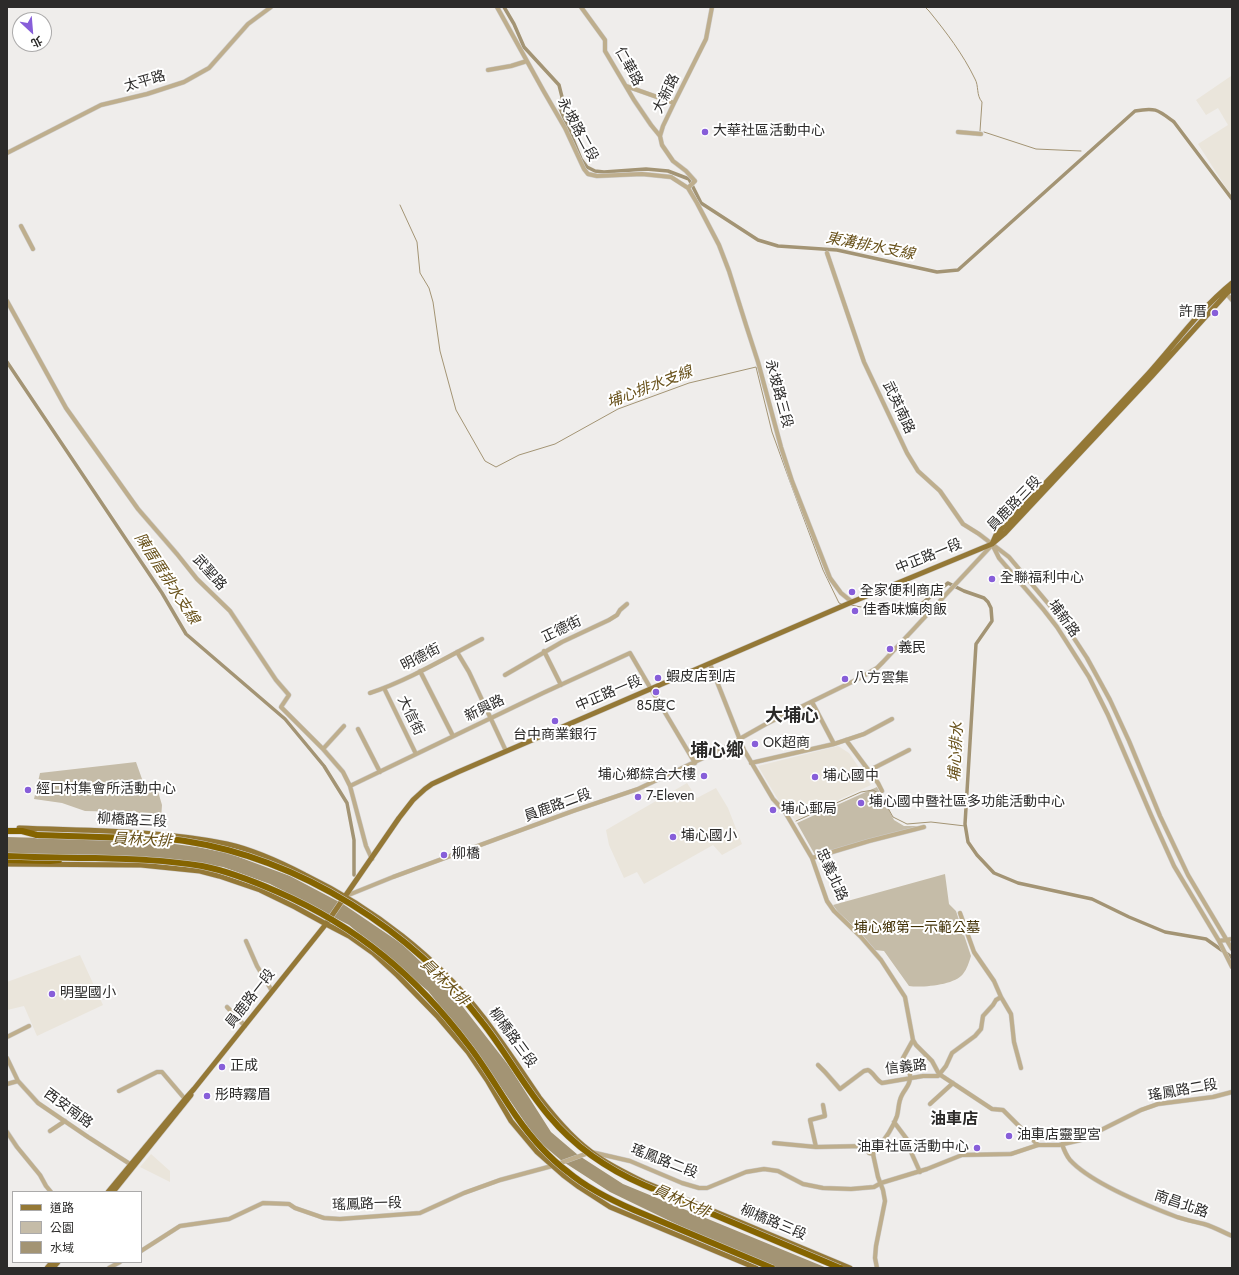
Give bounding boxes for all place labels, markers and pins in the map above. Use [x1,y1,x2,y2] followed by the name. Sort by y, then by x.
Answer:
[713,124,825,140] place label: 大華社區活動中心
[700,127,710,137] marker: 大華社區活動中心
[1179,305,1207,321] place label: 許厝
[1210,308,1220,318] marker: 許厝
[1000,571,1084,587] place label: 全聯福利中心
[987,574,997,584] marker: 全聯福利中心
[860,584,944,600] place label: 全家便利商店
[847,587,857,597] marker: 全家便利商店
[863,603,947,619] place label: 佳香味爌肉飯
[850,606,860,616] marker: 佳香味爌肉飯
[898,641,926,657] place label: 義民
[885,644,895,654] marker: 義民
[666,670,736,686] place label: 蝦皮店到店
[853,671,909,687] place label: 八方雲集
[653,673,663,683] marker: 蝦皮店到店
[840,674,850,684] marker: 八方雲集
[651,687,661,697] marker: 85度C
[636,699,676,715] place label: 85度C
[550,716,560,726] marker: 台中商業銀行
[513,728,597,744] place label: 台中商業銀行
[763,736,810,752] place label: OK超商
[750,739,760,749] marker: OK超商
[598,768,696,784] place label: 埔心鄉綜合大樓
[823,769,879,785] place label: 埔心國中
[699,771,709,781] marker: 埔心鄉綜合大樓
[810,772,820,782] marker: 埔心國中
[36,782,176,798] place label: 經口村集會所活動中心
[23,785,33,795] marker: 經口村集會所活動中心
[646,789,695,805] place label: 7-Eleven
[633,792,643,802] marker: 7-Eleven
[869,795,1065,811] place label: 埔心國中暨社區多功能活動中心
[856,798,866,808] marker: 埔心國中暨社區多功能活動中心
[781,802,837,818] place label: 埔心郵局
[768,805,778,815] marker: 埔心郵局
[681,829,737,845] place label: 埔心國小
[668,832,678,842] marker: 埔心國小
[452,847,480,863] place label: 柳橋
[439,850,449,860] marker: 柳橋
[60,986,116,1002] place label: 明聖國小
[47,989,57,999] marker: 明聖國小
[230,1059,258,1075] place label: 正成
[217,1062,227,1072] marker: 正成
[215,1088,271,1104] place label: 彤時霧眉
[202,1091,212,1101] marker: 彤時霧眉
[1017,1128,1101,1144] place label: 油車店靈聖宮
[1004,1131,1014,1141] marker: 油車店靈聖宮
[857,1140,969,1156] place label: 油車社區活動中心
[972,1143,982,1153] marker: 油車社區活動中心

